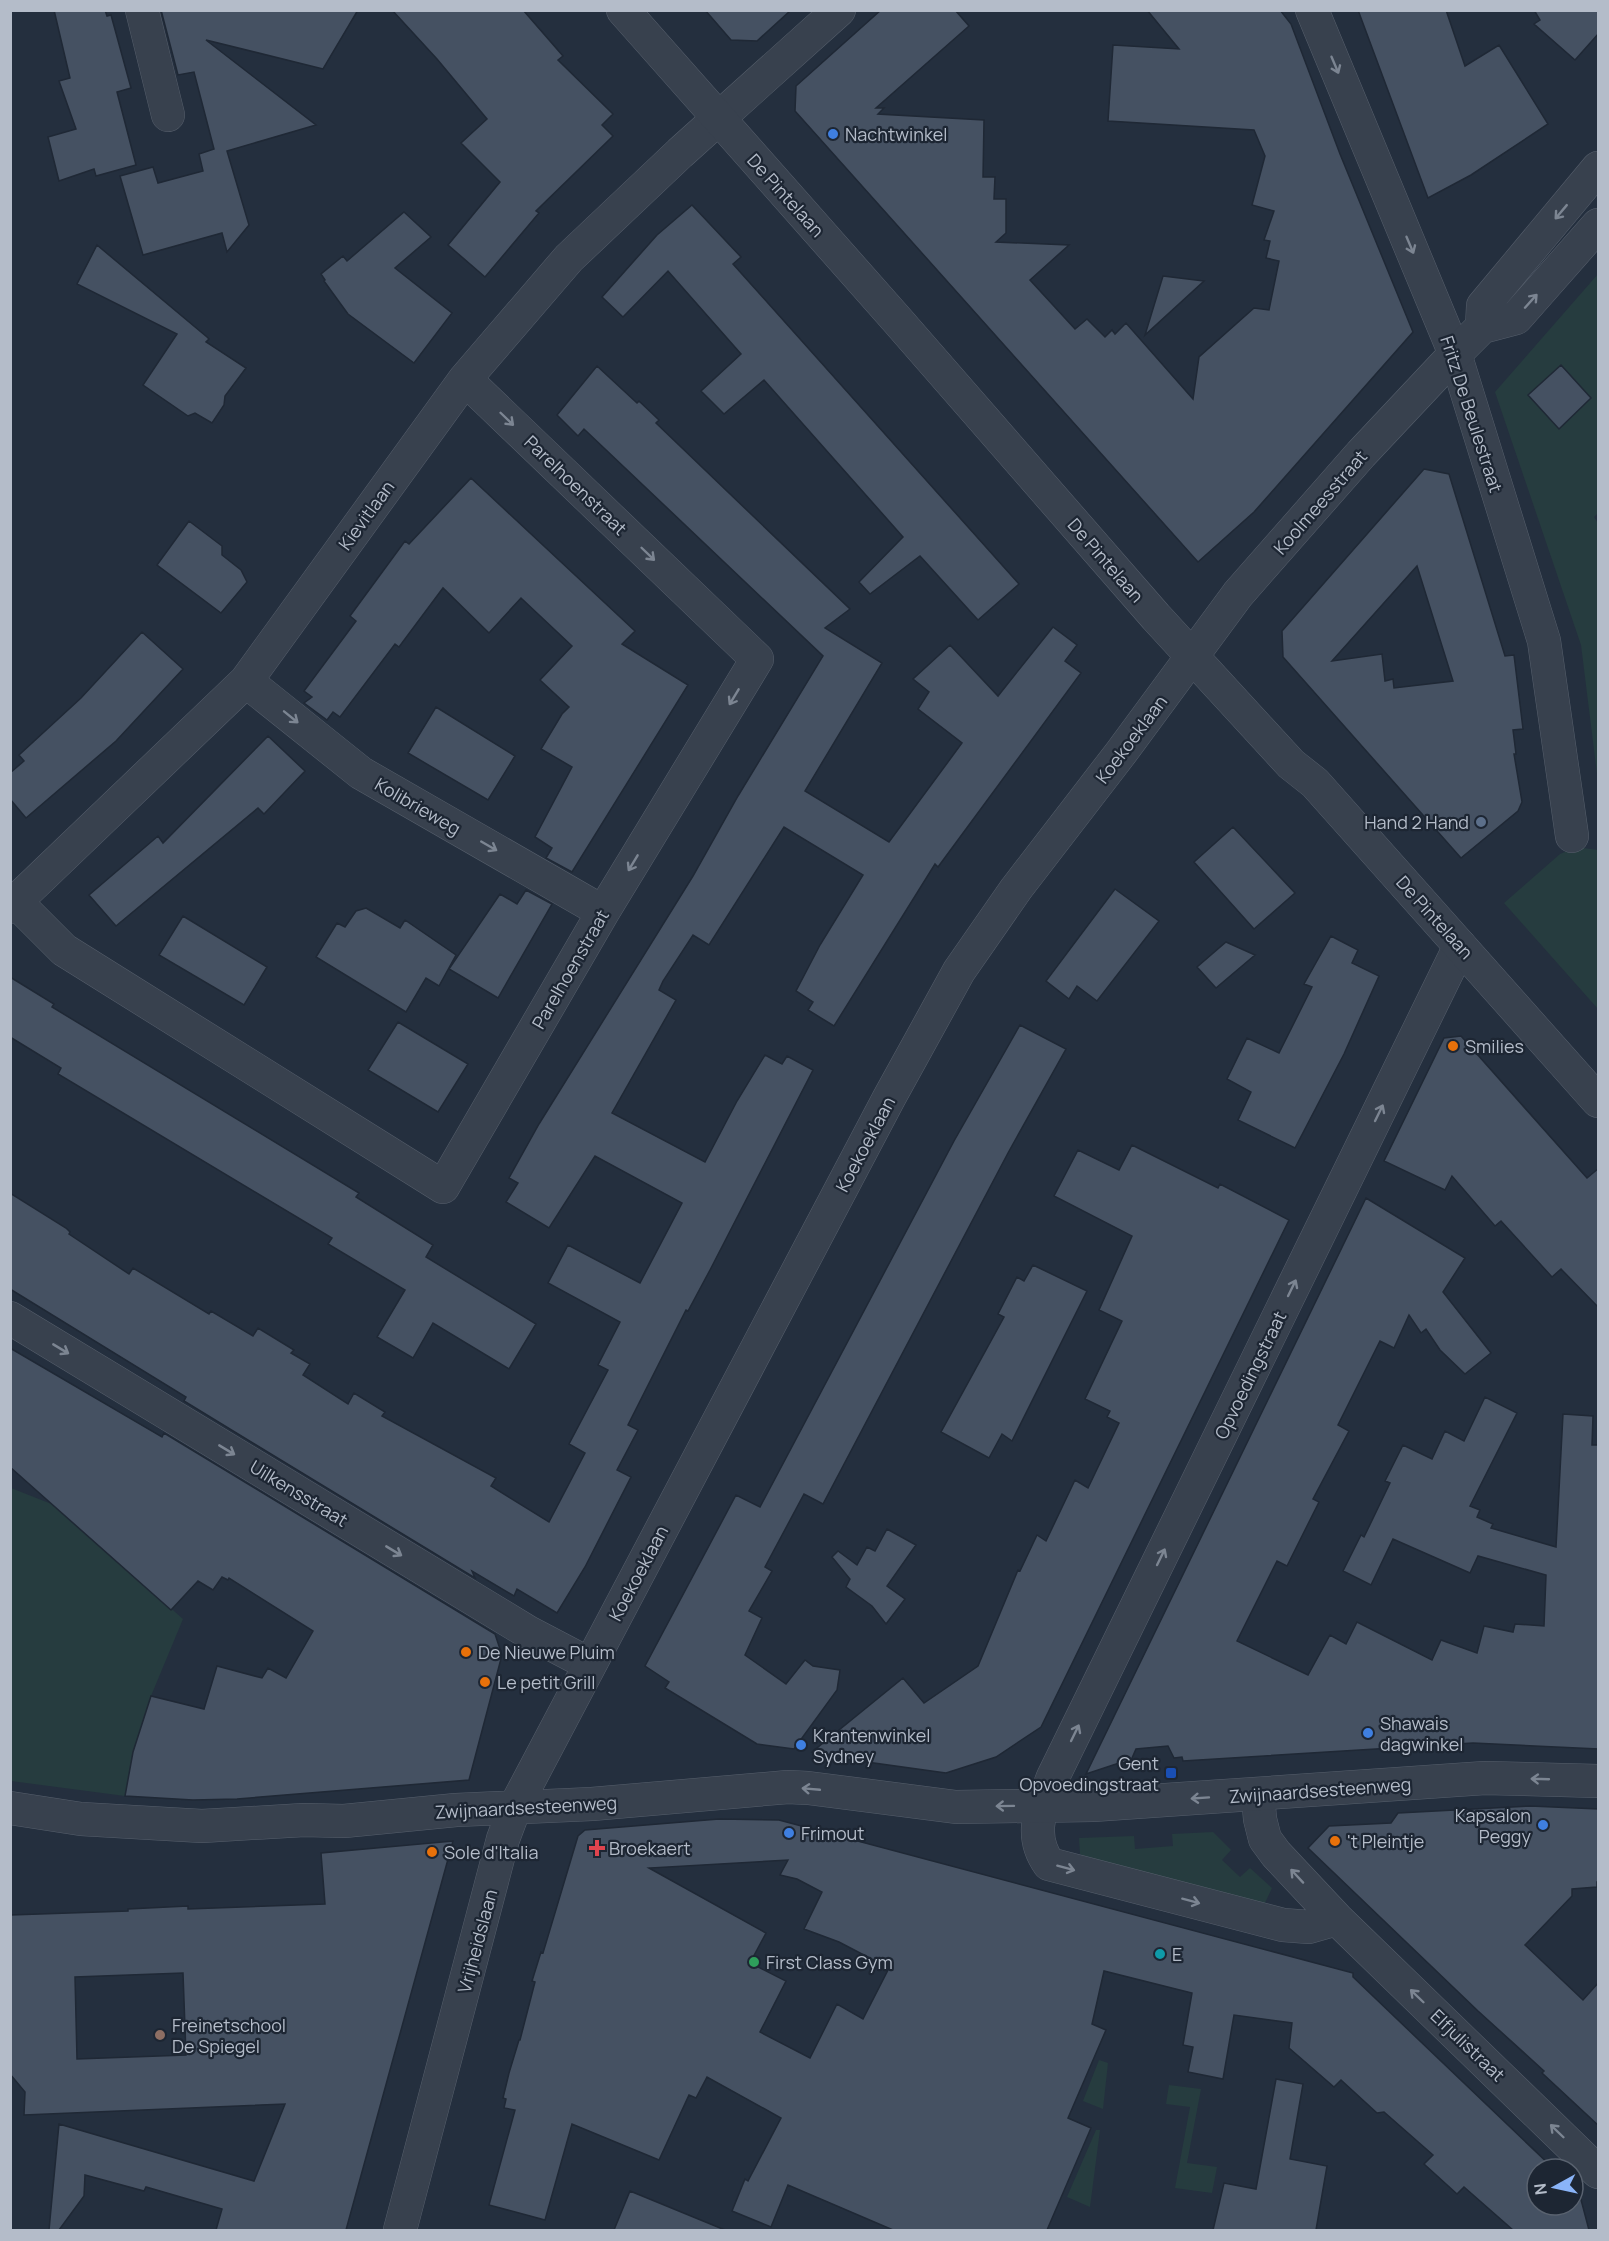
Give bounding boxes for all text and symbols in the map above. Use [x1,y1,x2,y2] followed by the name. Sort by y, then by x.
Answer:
[1330,55,1341,73] one-way arrow
[845,122,947,146] place label: Nachtwinkel
[826,127,840,141] marker: Nachtwinkel
[742,148,830,242] street label: De Pintelaan
[1554,204,1567,220] one-way arrow
[1405,235,1416,253] one-way arrow
[1524,294,1538,309] one-way arrow
[1435,333,1509,495] street label: Fritz De Beulestraat
[500,412,515,427] one-way arrow
[520,430,632,540] street label: Parelhoenstraat
[1268,445,1372,559] street label: Koolmeesstraat
[333,475,399,555] street label: Kievitlaan
[1063,513,1149,607] street label: De Pintelaan
[640,547,655,561] one-way arrow
[727,688,739,705] one-way arrow
[1090,690,1172,788] street label: Koekoeklaan
[283,711,299,724] one-way arrow
[371,772,465,840] street label: Kolibrieweg
[1364,810,1469,834] place label: Hand 2 Hand
[1474,815,1488,829] marker: Hand 2 Hand
[480,841,497,853] one-way arrow
[626,854,638,871] one-way arrow
[1391,870,1479,964] street label: De Pintelaan
[526,905,614,1033] street label: Parelhoenstraat
[1465,1034,1524,1058] place label: Smilies
[1446,1039,1460,1053] marker: Smilies
[830,1092,900,1196] street label: Koekoeklaan
[1373,1105,1385,1122] one-way arrow
[1287,1279,1299,1297] one-way arrow
[1209,1307,1291,1443] street label: Opvoedingstraat
[52,1342,69,1355] one-way arrow
[218,1444,235,1456] one-way arrow
[246,1454,352,1532] street label: Uilkensstraat
[603,1521,673,1625] street label: Koekoeklaan
[385,1545,402,1557] one-way arrow
[1155,1549,1167,1567] one-way arrow
[478,1640,615,1664] place label: De Nieuwe Pluim
[459,1645,473,1659] marker: De Nieuwe Pluim
[497,1670,596,1694] place label: Le petit Grill
[478,1675,492,1689] marker: Le petit Grill
[1380,1711,1464,1756] place label: Shawais dagwinkel
[813,1723,930,1768] place label: Krantenwinkel Sydney
[1070,1724,1082,1742] one-way arrow
[1361,1726,1375,1740] marker: Shawais dagwinkel
[794,1738,808,1752] marker: Krantenwinkel Sydney
[1020,1751,1159,1796] place label: Gent Opvoedingstraat
[1164,1766,1178,1780] marker: Gent Opvoedingstraat
[1228,1772,1412,1808] street label: Zwijnaardsesteenweg
[1531,1774,1551,1785] one-way arrow
[802,1783,821,1794] one-way arrow
[434,1790,618,1824] street label: Zwijnaardsesteenweg
[1190,1793,1210,1804] one-way arrow
[995,1800,1015,1812] one-way arrow
[1455,1803,1532,1848] place label: Kapsalon Peggy
[1536,1818,1550,1832] marker: Kapsalon Peggy
[801,1821,865,1845] place label: Frimout
[782,1826,796,1840] marker: Frimout
[1347,1829,1424,1853] place label: 't Pleintje
[1328,1834,1342,1848] marker: 't Pleintje
[609,1836,691,1860] place label: Broekaert
[444,1840,538,1864] place label: Sole d'Italia
[590,1841,604,1855] marker: Broekaert
[425,1845,439,1859] marker: Sole d'Italia
[1056,1863,1075,1874] one-way arrow
[1290,1869,1304,1884] one-way arrow
[452,1886,502,1996] street label: Vrijheidslaan
[1181,1896,1200,1907] one-way arrow
[1172,1942,1182,1966] place label: E
[1153,1947,1167,1961] marker: E
[766,1950,893,1974] place label: First Class Gym
[747,1955,761,1969] marker: First Class Gym
[1409,1988,1424,2003] one-way arrow
[1426,2004,1510,2086] street label: Elfjulistraat
[172,2013,286,2058] place label: Freinetschool De Spiegel
[153,2028,167,2042] marker: Freinetschool De Spiegel
[1550,2123,1565,2138] one-way arrow
[1525,2157,1585,2217] north arrow
[1528,2182,1552,2196] text: N

